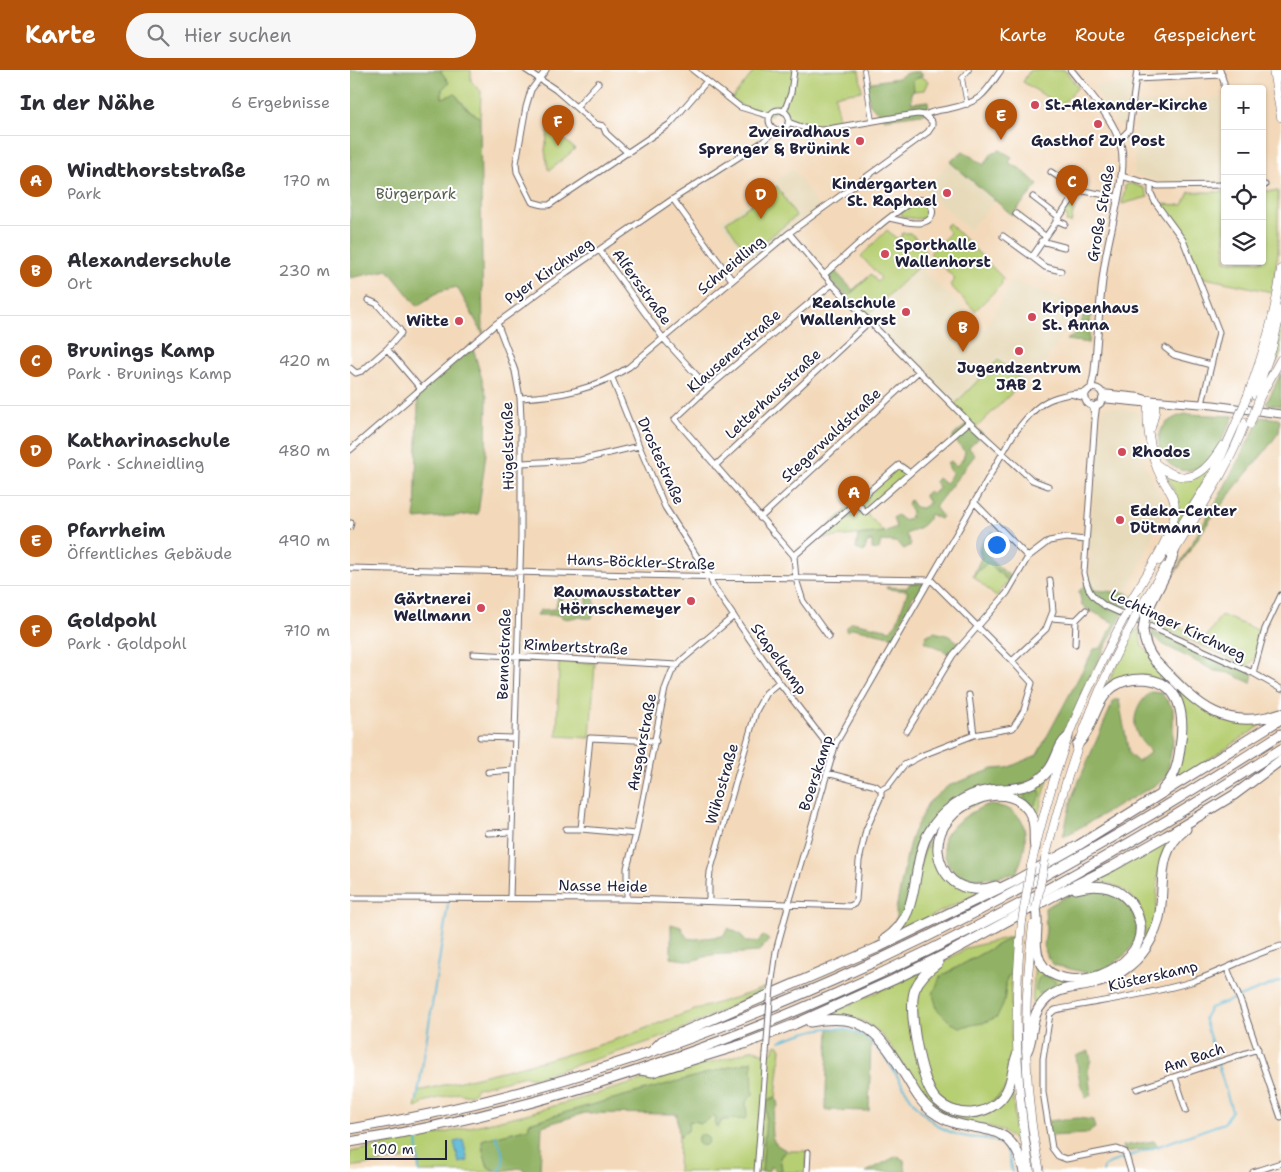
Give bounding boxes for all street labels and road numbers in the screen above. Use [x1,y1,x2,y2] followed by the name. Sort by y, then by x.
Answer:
[1083,163,1119,263] street label: Große Straße
[693,231,769,299] street label: Schneidling
[501,233,597,309] street label: Pyer Kirchweg
[608,245,676,329] street label: Alfersstraße
[683,305,785,397] street label: Klausenerstraße
[721,344,825,444] street label: Letterhausstraße
[777,383,885,487] street label: Stegerwaldstraße
[497,401,519,491] street label: Hügelstraße
[633,414,689,508] street label: Drostestraße
[566,549,716,575] street label: Hans-Böckler-Straße
[1107,585,1249,665] street label: Lechtinger Kirchweg
[492,608,516,700] street label: Bennostraße
[746,619,812,699] street label: Stapelkamp
[523,634,629,660] street label: Rimbertstraße
[623,691,661,793] street label: Ansgarstraße
[794,733,838,813] street label: Boerskamp
[701,741,743,827] street label: Wihostraße
[558,875,648,897] street label: Nasse Heide
[1106,956,1200,996] street label: Küsterskamp
[1161,1038,1227,1078] street label: Am Bach

